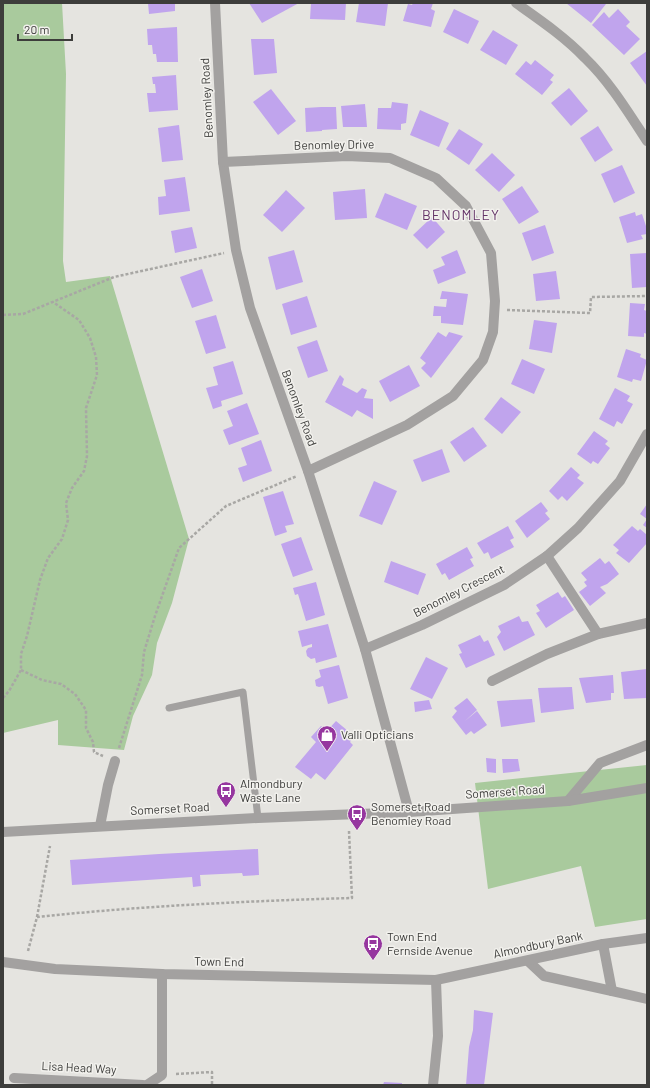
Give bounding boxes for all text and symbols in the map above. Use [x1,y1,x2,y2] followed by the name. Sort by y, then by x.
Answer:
[18,16,72,42] scale bar
[24,22,50,36] text: 20 m
[197,58,215,138] street label: Benomley Road
[294,136,374,152] street label: Benomley Drive
[422,206,500,223] district label: BENOMLEY
[280,368,320,448] street label: Benomley Road
[410,561,507,619] street label: Benomley Crescent
[316,724,338,752] shop icon: Valli Opticians
[341,727,414,741] place label: Valli Opticians
[240,776,303,804] place label: Almondbury Waste Lane
[215,780,237,808] bus stop icon: Almondbury Waste Lane
[465,781,545,801] street label: Somerset Road
[130,799,210,817] street label: Somerset Road
[371,799,451,827] place label: Somerset Road Benomley Road
[346,803,368,831] bus stop icon: Somerset Road Benomley Road
[492,928,584,960] street label: Almondbury Bank
[387,929,473,957] place label: Town End Fernside Avenue
[362,933,384,961] bus stop icon: Town End Fernside Avenue
[194,954,244,968] street label: Town End
[41,1058,117,1076] street label: Lisa Head Way

